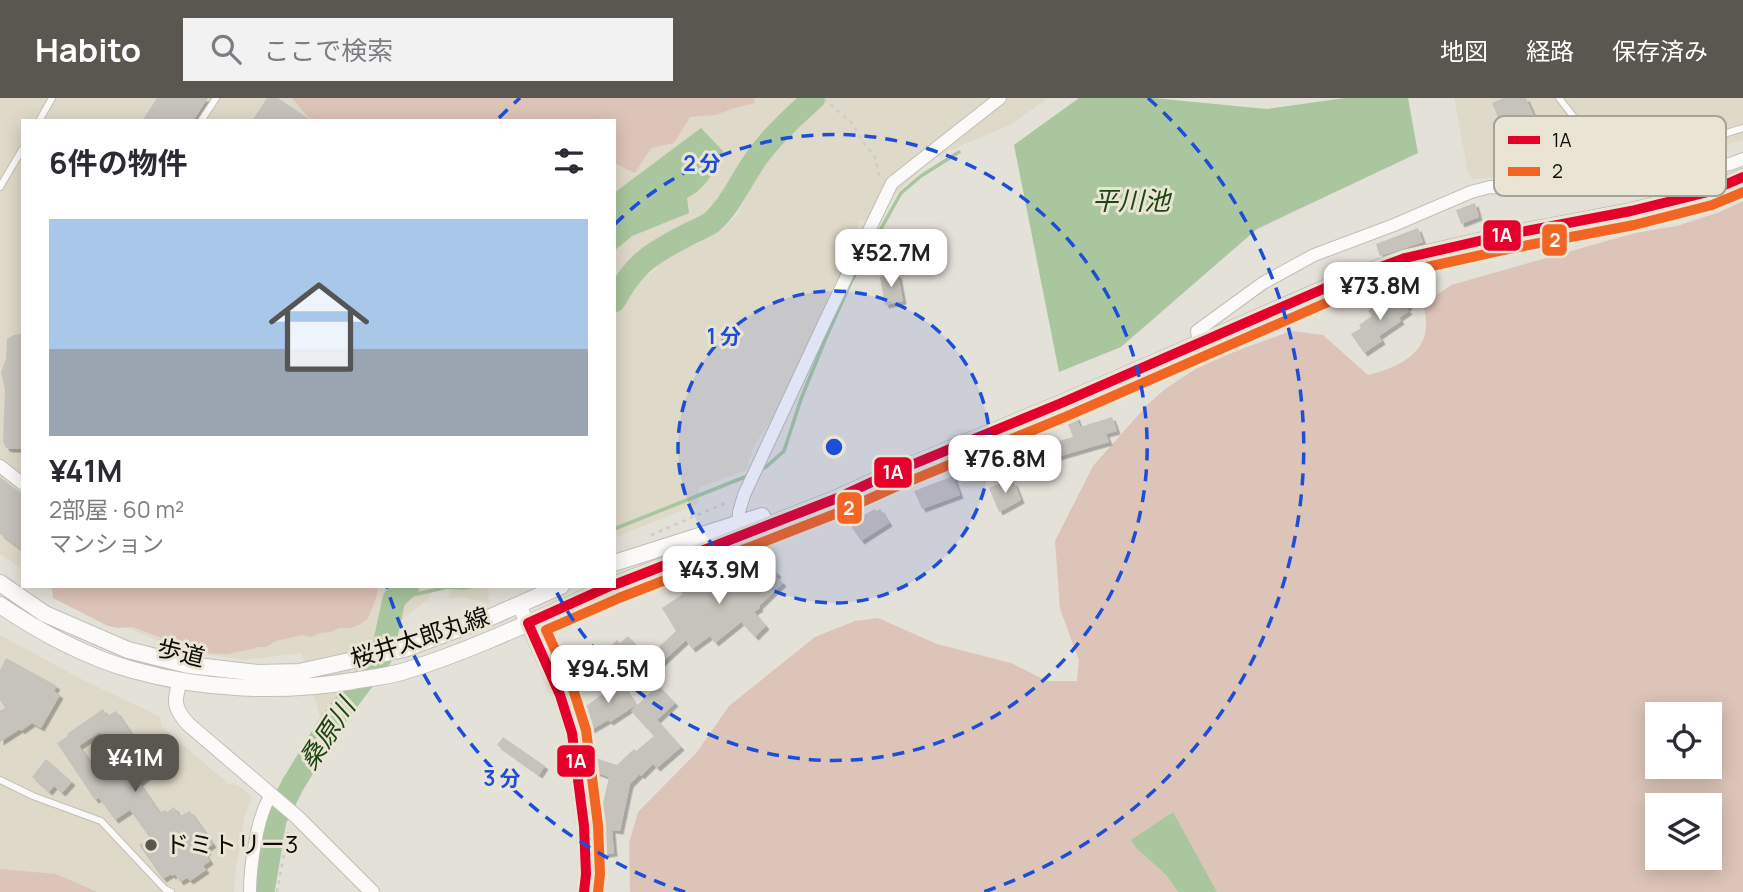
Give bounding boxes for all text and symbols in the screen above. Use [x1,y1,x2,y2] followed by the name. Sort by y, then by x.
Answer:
[183,18,673,81] search box
[35,27,141,72] text: Habito
[207,30,245,68] icon: search
[263,32,393,68] text: ここで検索
[1440,34,1488,67] text: 地図
[1526,34,1574,67] text: 経路
[1612,34,1708,67] text: 保存済み
[1494,116,1726,196] legend
[1552,127,1571,153] text: 1A
[49,142,188,183] text: 6件の物件
[550,142,588,180] icon: filters
[683,149,721,177] text: 2 分
[1552,158,1563,184] text: 2
[1092,182,1173,218] water label: 平川池
[1482,219,1522,252] line badge: 1A
[1491,222,1513,248] text: 1A
[1541,223,1568,257] line badge: 2
[1549,227,1561,253] text: 2
[834,230,948,289] pin: ¥52.7M
[851,236,931,268] text: ¥52.7M
[1323,262,1437,322] pin: ¥73.8M
[256,264,382,390] icon: home
[1340,269,1420,301] text: ¥73.8M
[707,322,741,350] text: 1 分
[822,435,846,459] centre of rings
[948,436,1062,495] pin: ¥76.8M
[964,442,1046,474] text: ¥76.8M
[49,450,122,491] text: ¥41M
[873,456,913,489] line badge: 1A
[882,459,904,485] text: 1A
[836,491,863,525] line badge: 2
[49,493,184,525] text: 2部屋 · 60 m²
[843,495,855,521] text: 2
[49,527,164,559] text: マンション
[662,546,776,606] pin: ¥43.9M
[679,553,759,585] text: ¥43.9M
[346,599,493,675] street label: 桜井太郎丸線
[154,630,209,673] street label: 歩道
[551,646,665,705] pin: ¥94.5M
[567,652,649,684] text: ¥94.5M
[290,688,364,776] water label: 桑原川
[1645,702,1722,870] map controls
[1645,702,1722,779] button: locate
[94,734,176,794] pin: ¥41M
[107,741,163,773] text: ¥41M
[556,744,596,778] line badge: 1A
[565,748,587,774] text: 1A
[483,764,521,792] text: 3 分
[1645,793,1722,870] button: layers
[165,827,298,860] place label: ドミトリー3
[143,837,159,853] marker: ドミトリー3

